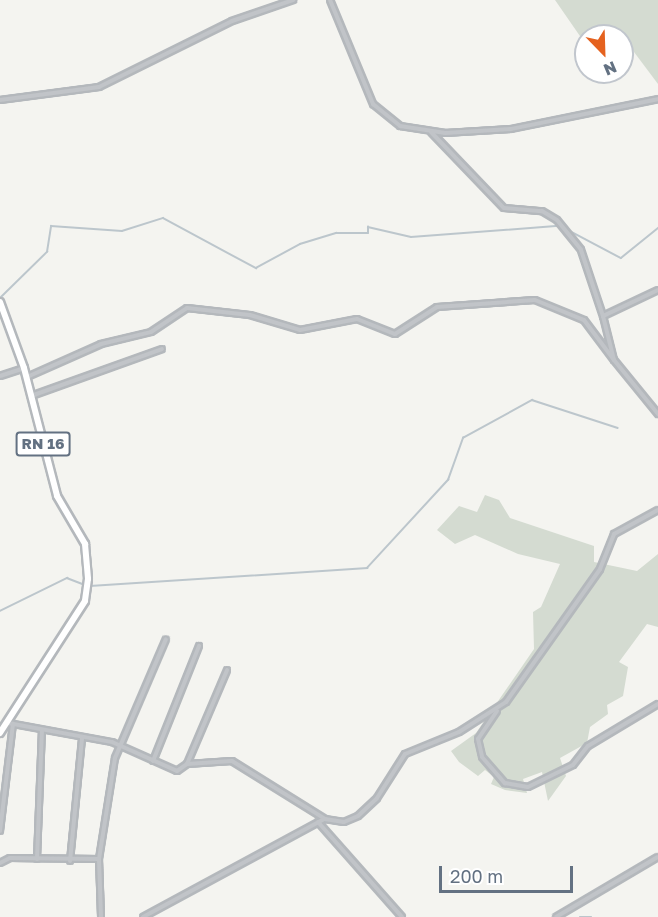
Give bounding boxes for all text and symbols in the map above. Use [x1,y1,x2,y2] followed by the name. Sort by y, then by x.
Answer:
[574,24,634,84] north arrow
[601,57,620,80] text: N
[15,432,72,456] road number: RN 16
[442,854,576,892] scale bar
[450,865,503,887] text: 200 m

